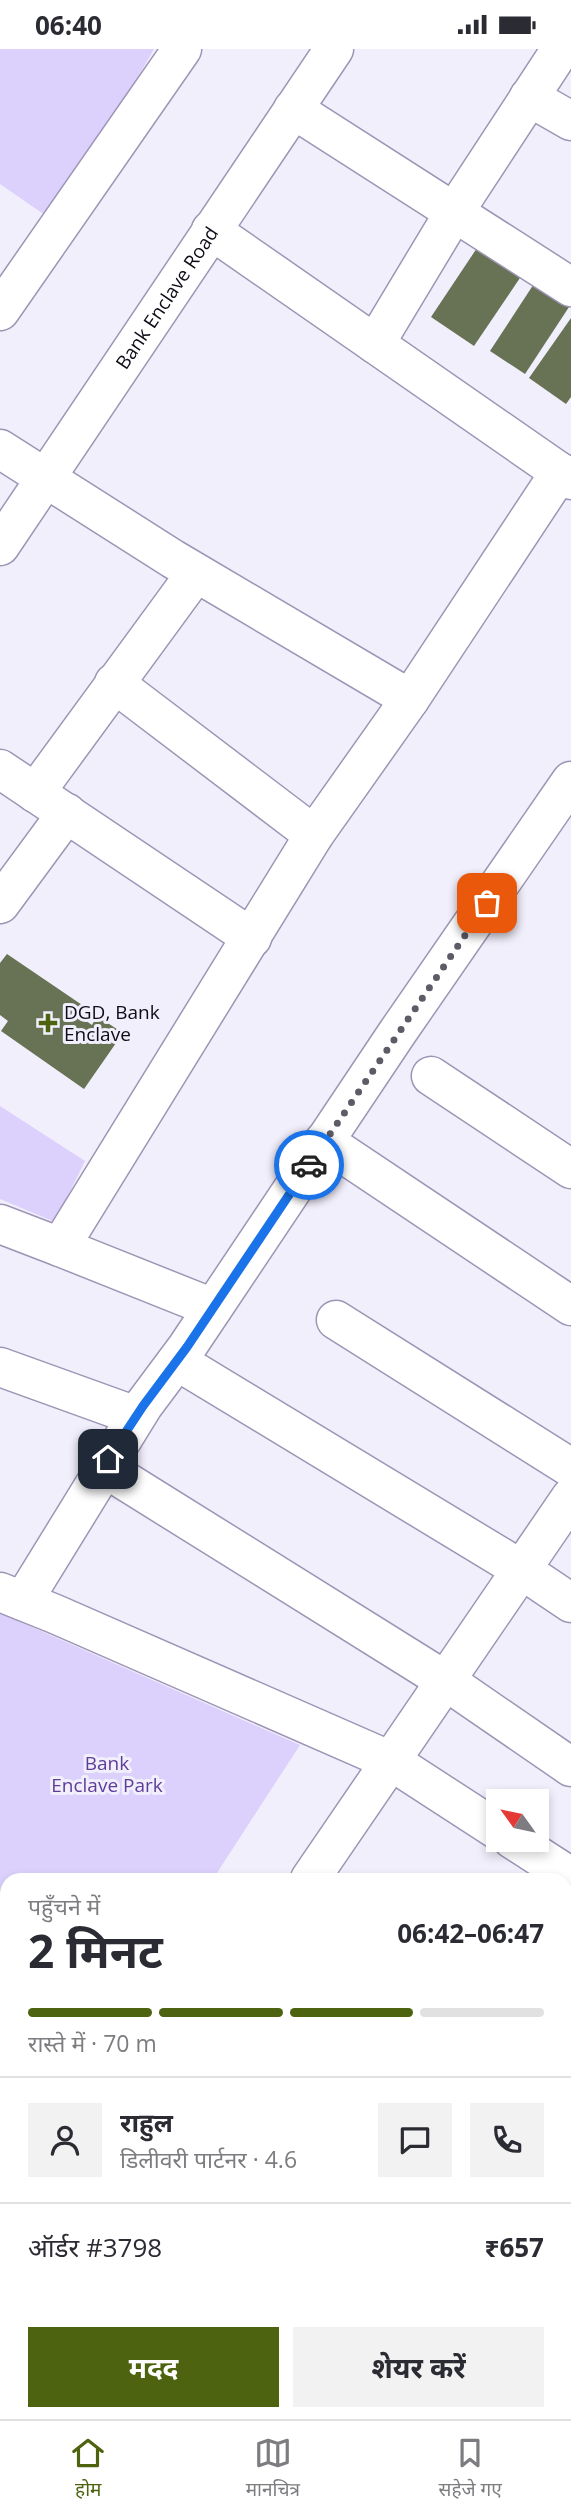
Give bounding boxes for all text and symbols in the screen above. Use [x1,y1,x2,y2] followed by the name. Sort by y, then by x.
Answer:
[35,7,102,43] text: 06:40
[110,221,224,374] street label: Bank Enclave Road
[457,873,517,933] pin
[468,884,506,922] icon: bag
[64,999,160,1047] place label: DGD, Bank Enclave
[38,1013,58,1033] marker: DGD, Bank Enclave
[274,1130,344,1200] courier
[290,1146,328,1184] icon: car
[78,1429,138,1489] pin
[89,1440,127,1478] icon: home
[51,1750,163,1798] park label: Bank Enclave Park
[486,1789,550,1851] north arrow
[486,1789,549,1852] map controls
[28,1890,100,1922] text: पहुँचने में
[397,1915,544,1951] text: 06:42–06:47
[28,1919,163,1981] text: 2 मिनट
[28,2027,157,2059] text: रास्ते में · 70 m
[28,2103,102,2177] button: person
[378,2103,452,2177] button: chat
[470,2103,544,2177] button: phone
[120,2104,173,2140] text: राहुल
[120,2143,297,2175] text: डिलीवरी पार्टनर · 4.6
[28,2229,162,2265] text: ऑर्डर #3798
[485,2229,544,2265] text: ₹657
[28,2327,279,2407] button: मदद
[293,2327,544,2407] button: शेयर करें
[69,2434,107,2504] tab: होम
[246,2434,300,2504] tab: मानचित्र
[439,2434,502,2504] tab: सहेजे गए

